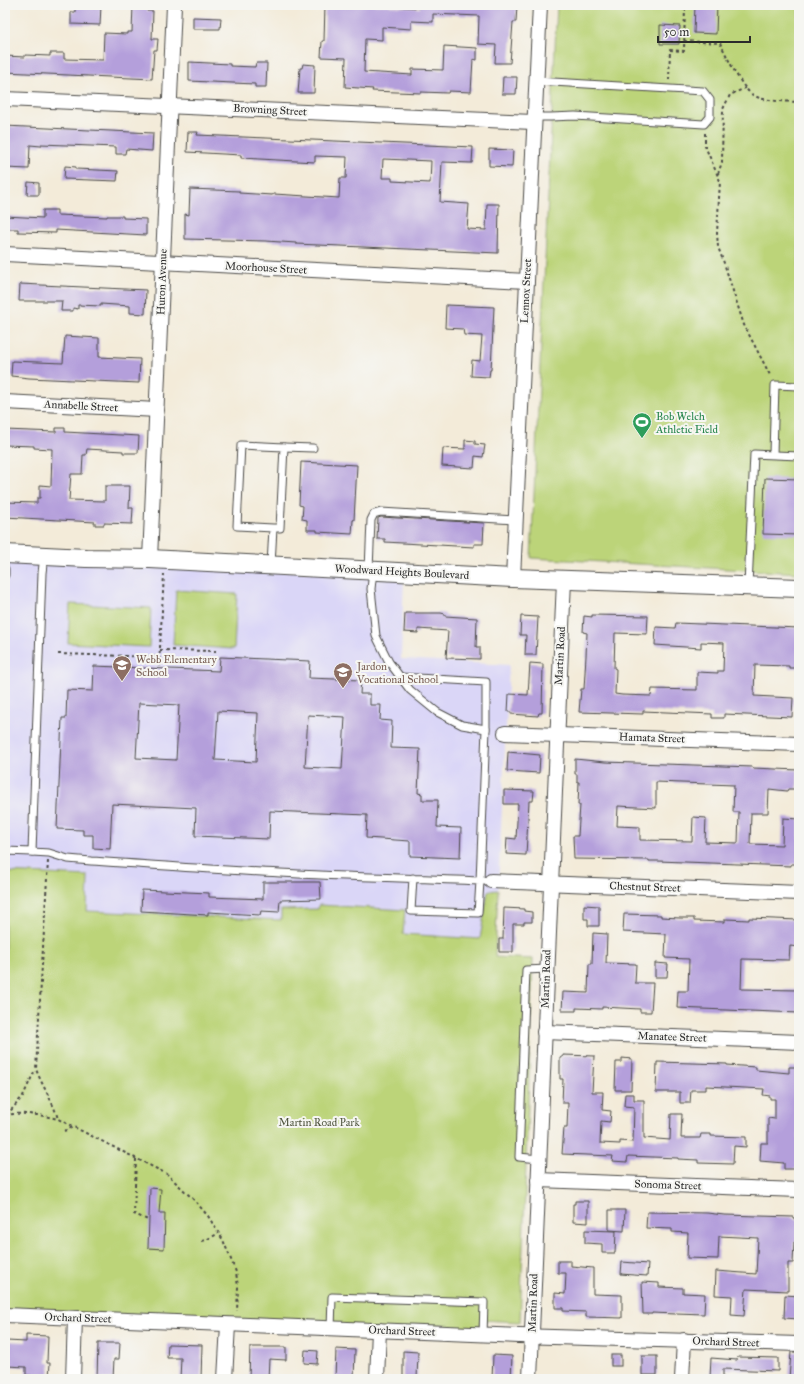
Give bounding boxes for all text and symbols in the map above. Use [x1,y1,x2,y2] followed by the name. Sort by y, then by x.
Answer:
[658,18,750,44] scale bar
[664,25,689,39] text: 50 m
[233,102,307,118] street label: Browning Street
[154,248,170,315] street label: Huron Avenue
[518,258,534,324] street label: Lennox Street
[225,259,308,277] street label: Moorhouse Street
[43,398,118,414] street label: Annabelle Street
[655,410,718,436] place label: Bob Welch Athletic Field
[631,411,653,439] sports icon: Bob Welch Athletic Field
[334,562,470,582] street label: Woodward Heights Boulevard
[552,626,568,686] street label: Martin Road
[136,653,217,679] place label: Webb Elementary School
[111,654,133,682] school or university icon: Webb Elementary School
[356,660,438,686] place label: Jardon Vocational School
[332,661,354,689] school or university icon: Jardon Vocational School
[619,730,685,746] street label: Hamata Street
[609,879,681,895] street label: Chestnut Street
[538,949,554,1009] street label: Martin Road
[637,1029,707,1045] street label: Manatee Street
[278,1116,360,1129] park label: Martin Road Park
[634,1177,702,1193] street label: Sonoma Street
[525,1273,541,1333] street label: Martin Road
[44,1310,112,1326] street label: Orchard Street
[368,1323,436,1339] street label: Orchard Street
[692,1334,760,1350] street label: Orchard Street

